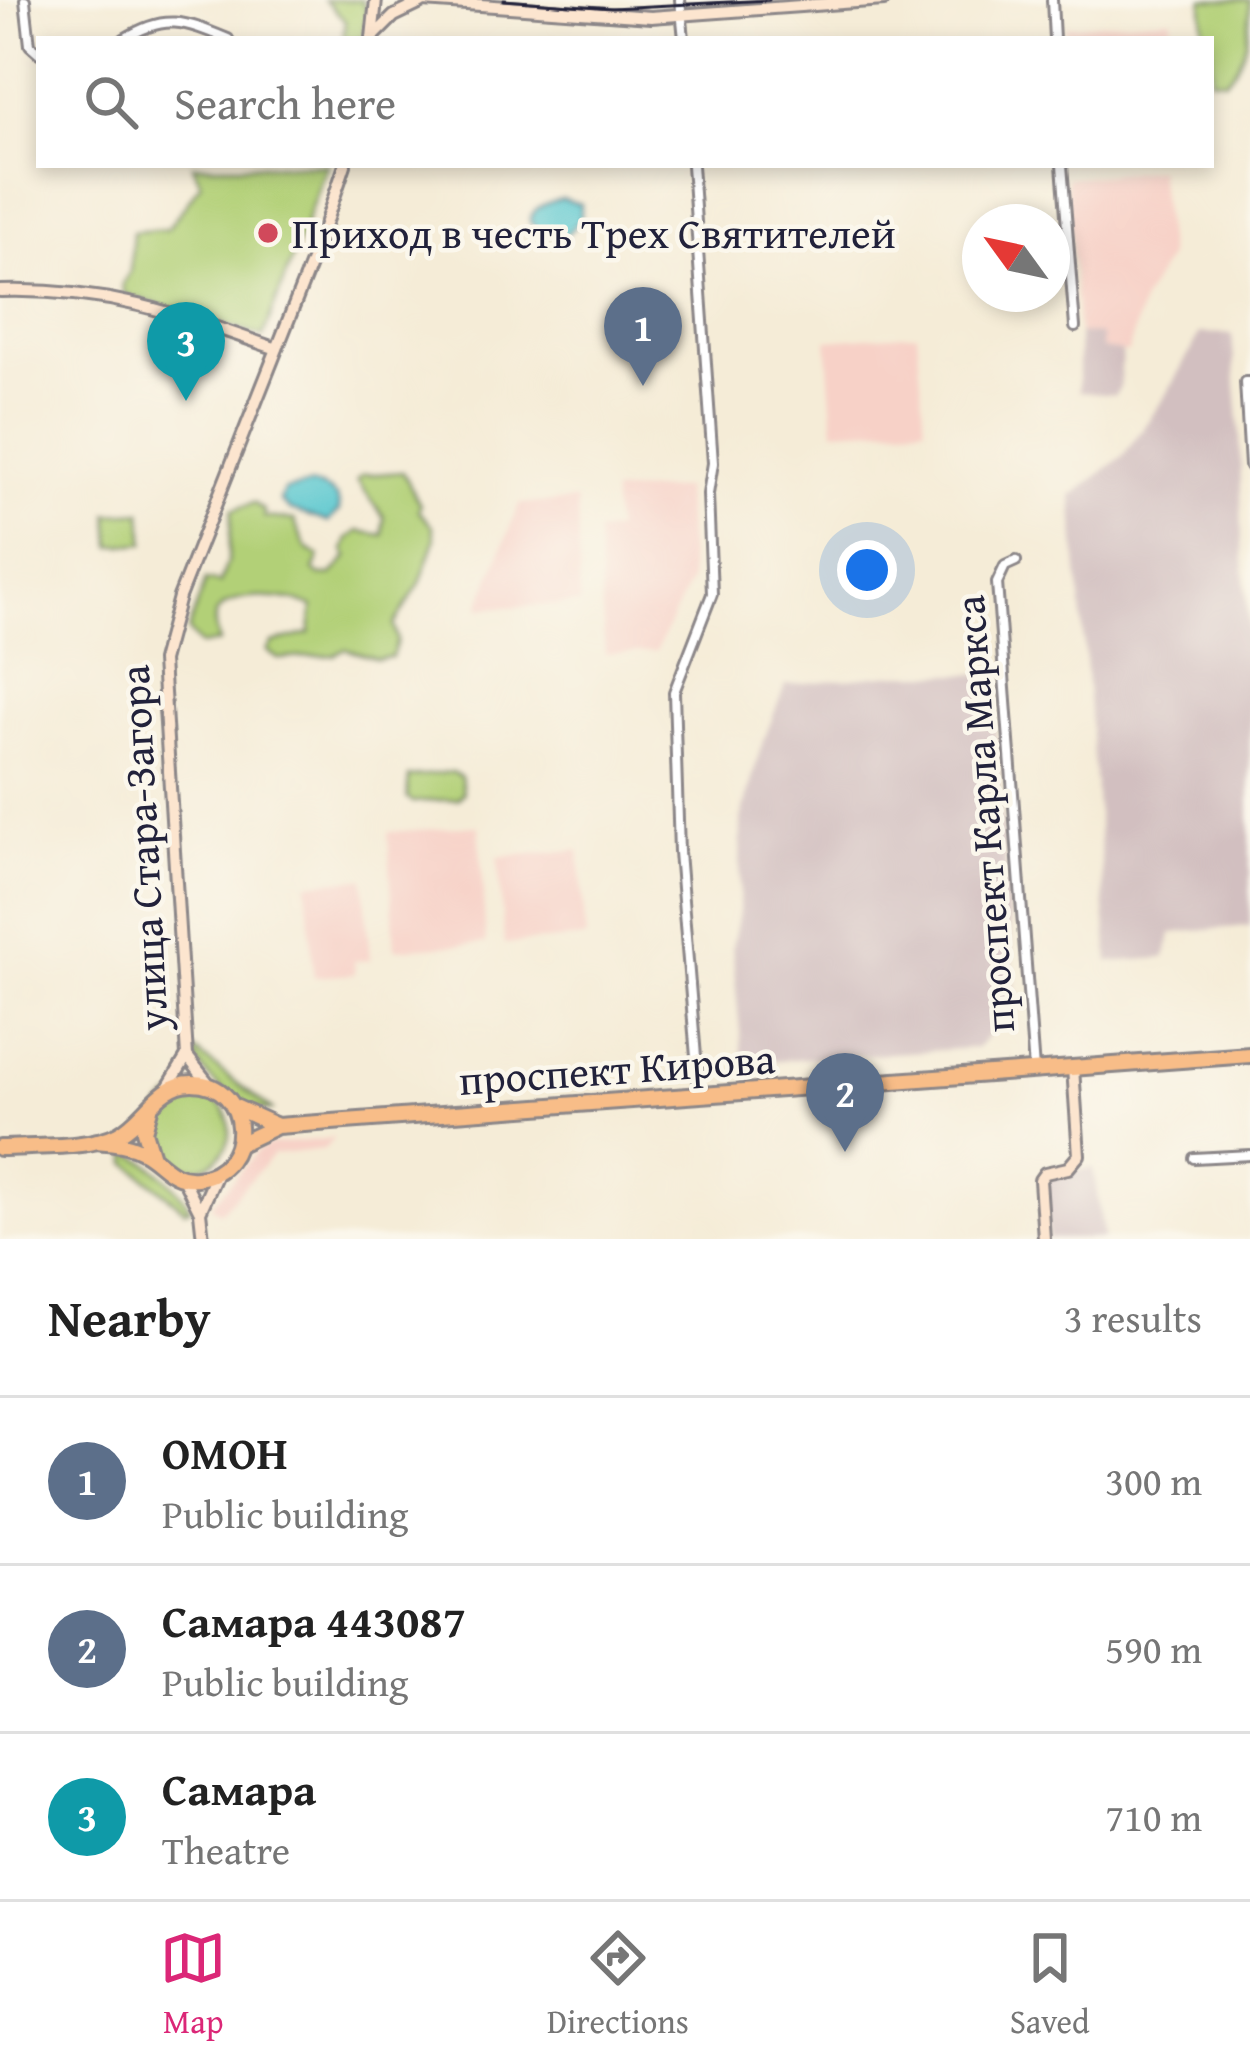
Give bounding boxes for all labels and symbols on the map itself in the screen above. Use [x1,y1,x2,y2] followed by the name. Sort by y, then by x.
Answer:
[292,202,896,263] place label: Приход в честь Трех Святителей
[962,204,1070,312] north arrow
[255,220,281,246] marker: Приход в честь Трех Святителей
[604,287,682,386] pin: 1
[147,302,225,401] pin: 3
[837,540,897,600] your location
[938,593,1029,1035] street label: проспект Карла Маркса
[102,664,183,1034] street label: улица Стара-Загора
[457,1027,777,1110] street label: проспект Кирова
[806,1053,884,1152] pin: 2

